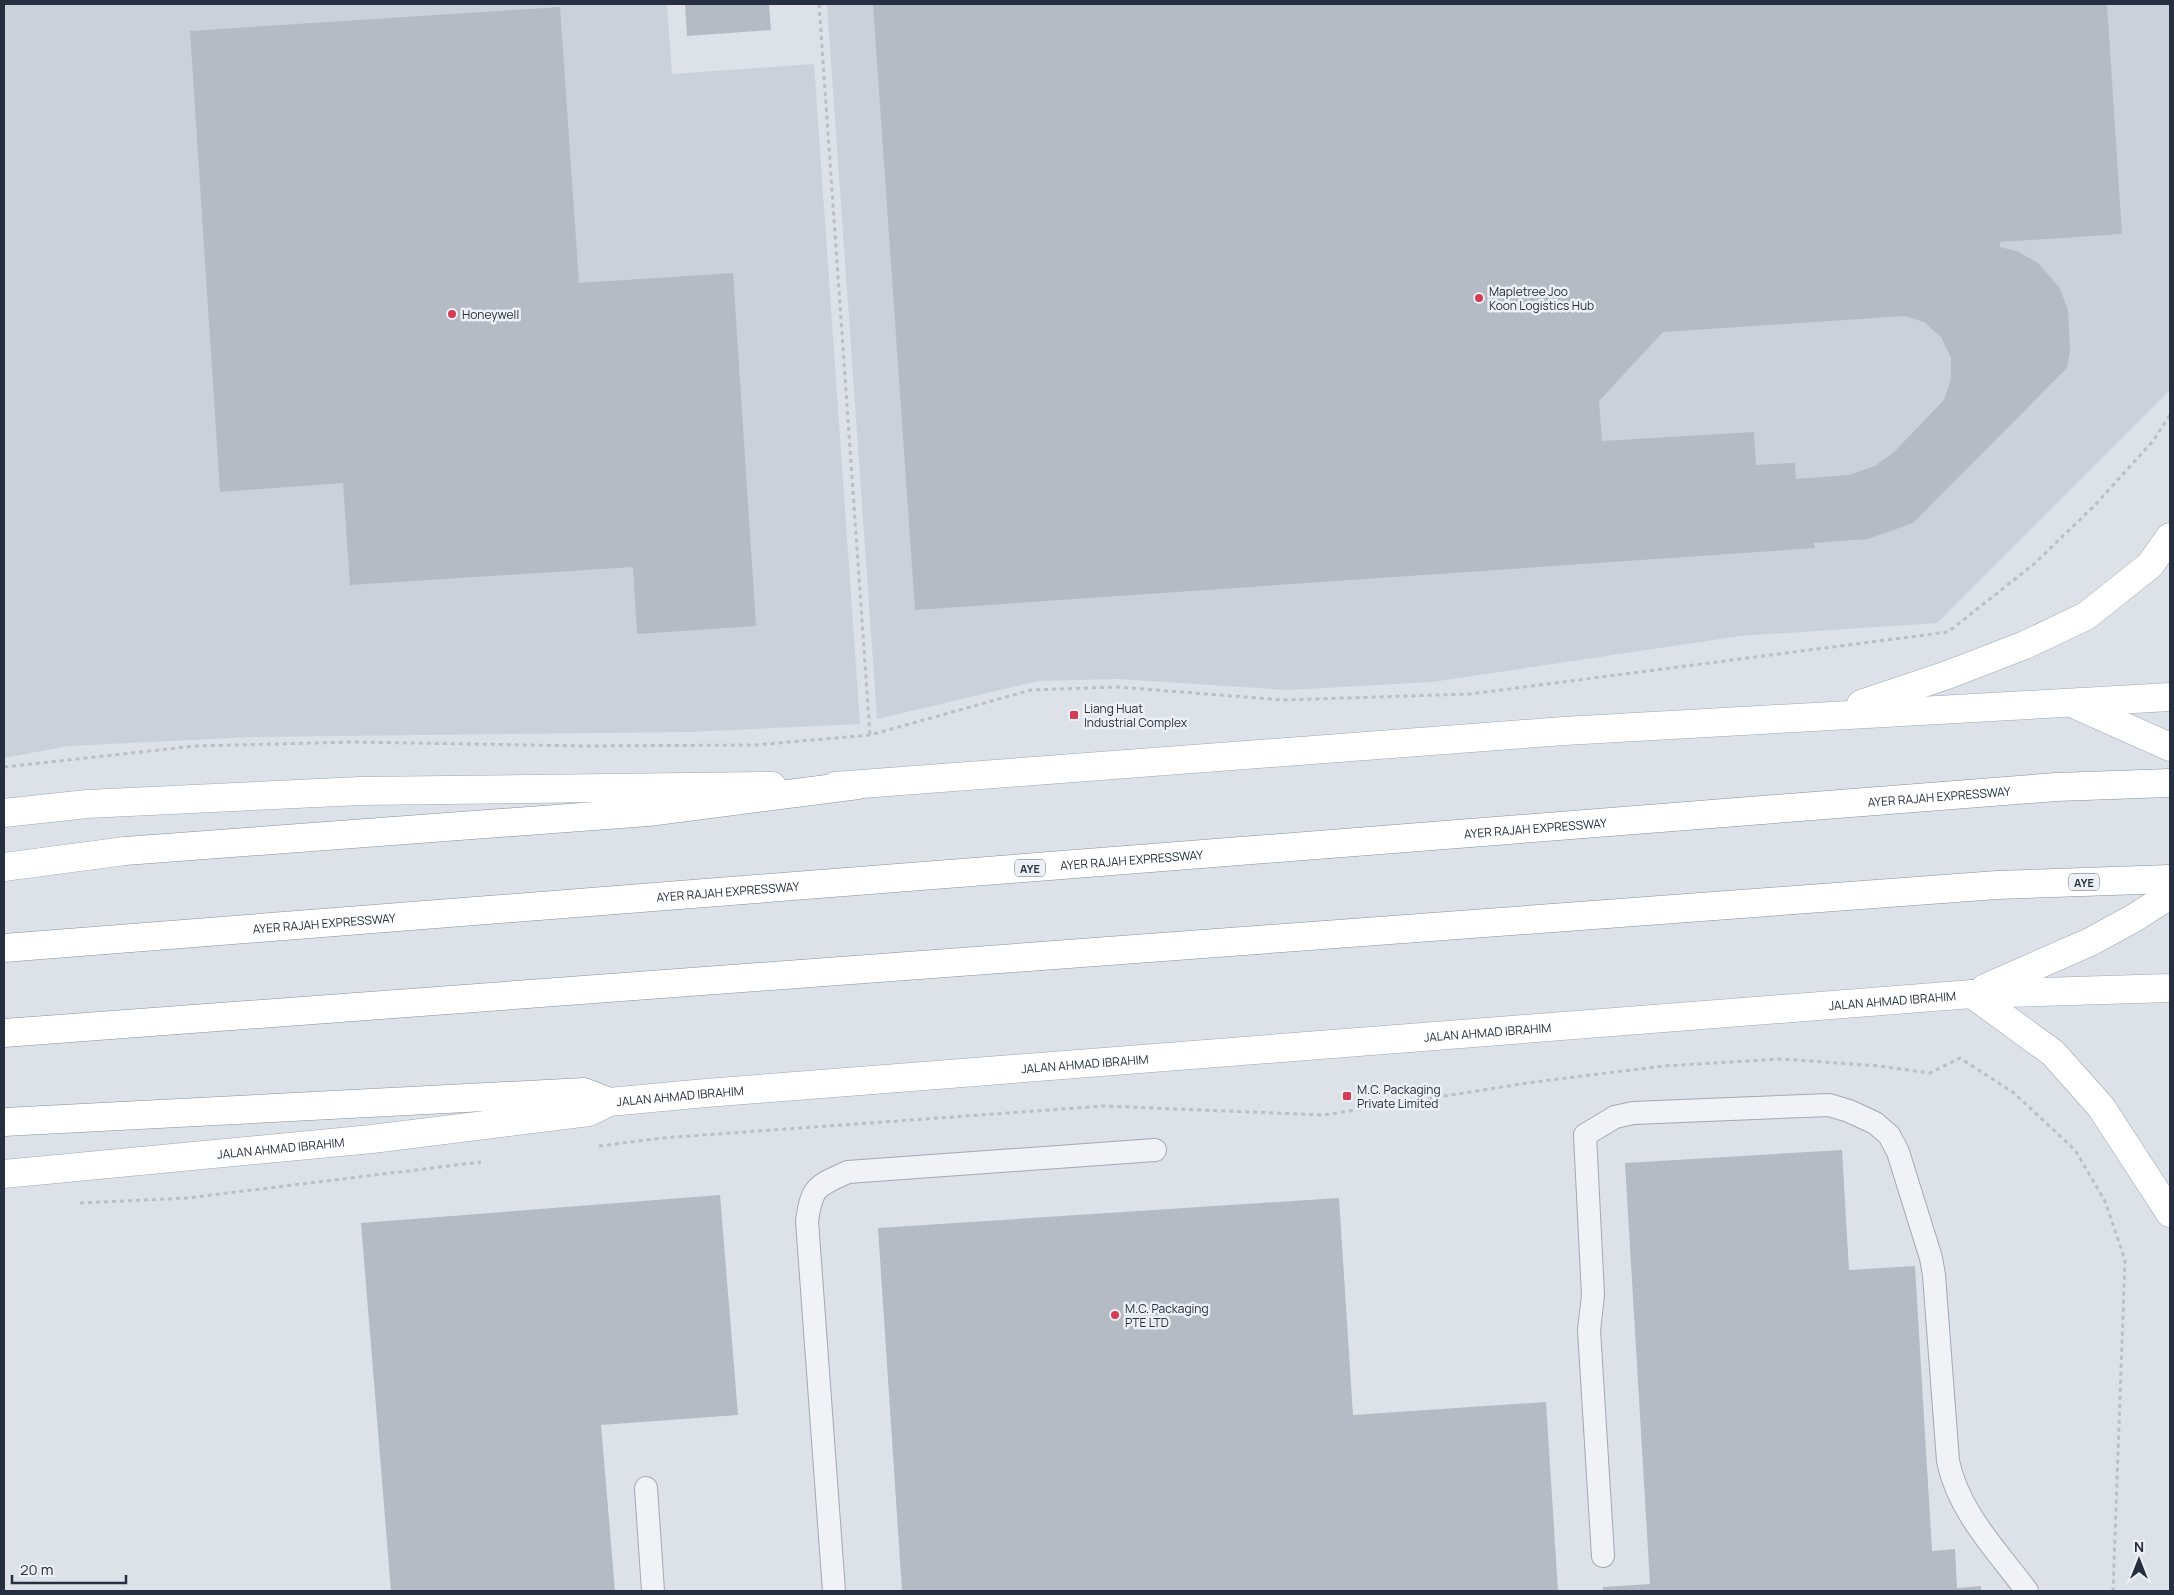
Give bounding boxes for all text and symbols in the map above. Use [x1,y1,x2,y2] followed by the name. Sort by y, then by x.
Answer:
[1489,283,1594,314] place label: Mapletree Joo Koon Logistics Hub
[1473,292,1485,304] marker: Mapletree Joo Koon Logistics Hub
[462,306,519,323] place label: Honeywell
[446,308,458,320] marker: Honeywell
[1084,700,1188,731] place label: Liang Huat Industrial Complex
[1068,709,1080,721] marker: Liang Huat Industrial Complex
[1867,782,2011,810] street label: AYER RAJAH EXPRESSWAY
[1463,814,1608,842] street label: AYER RAJAH EXPRESSWAY
[1059,845,1204,874] street label: AYER RAJAH EXPRESSWAY
[1015,860,1045,876] road number: AYE
[2069,874,2099,890] road number: AYE
[656,877,800,905] street label: AYER RAJAH EXPRESSWAY
[252,909,396,937] street label: AYER RAJAH EXPRESSWAY
[1828,987,1957,1014] street label: JALAN AHMAD IBRAHIM
[1423,1018,1552,1045] street label: JALAN AHMAD IBRAHIM
[1020,1050,1149,1077] street label: JALAN AHMAD IBRAHIM
[1357,1081,1441,1112] place label: M.C. Packaging Private Limited
[616,1082,744,1110] street label: JALAN AHMAD IBRAHIM
[1341,1090,1353,1102] marker: M.C. Packaging Private Limited
[216,1133,345,1162] street label: JALAN AHMAD IBRAHIM
[1125,1300,1209,1331] place label: M.C. Packaging PTE LTD
[1109,1309,1121,1321] marker: M.C. Packaging PTE LTD
[2114,1535,2164,1585] north arrow
[2134,1537,2144,1556] text: N
[12,1552,126,1584] scale bar
[20,1559,53,1580] text: 20 m

